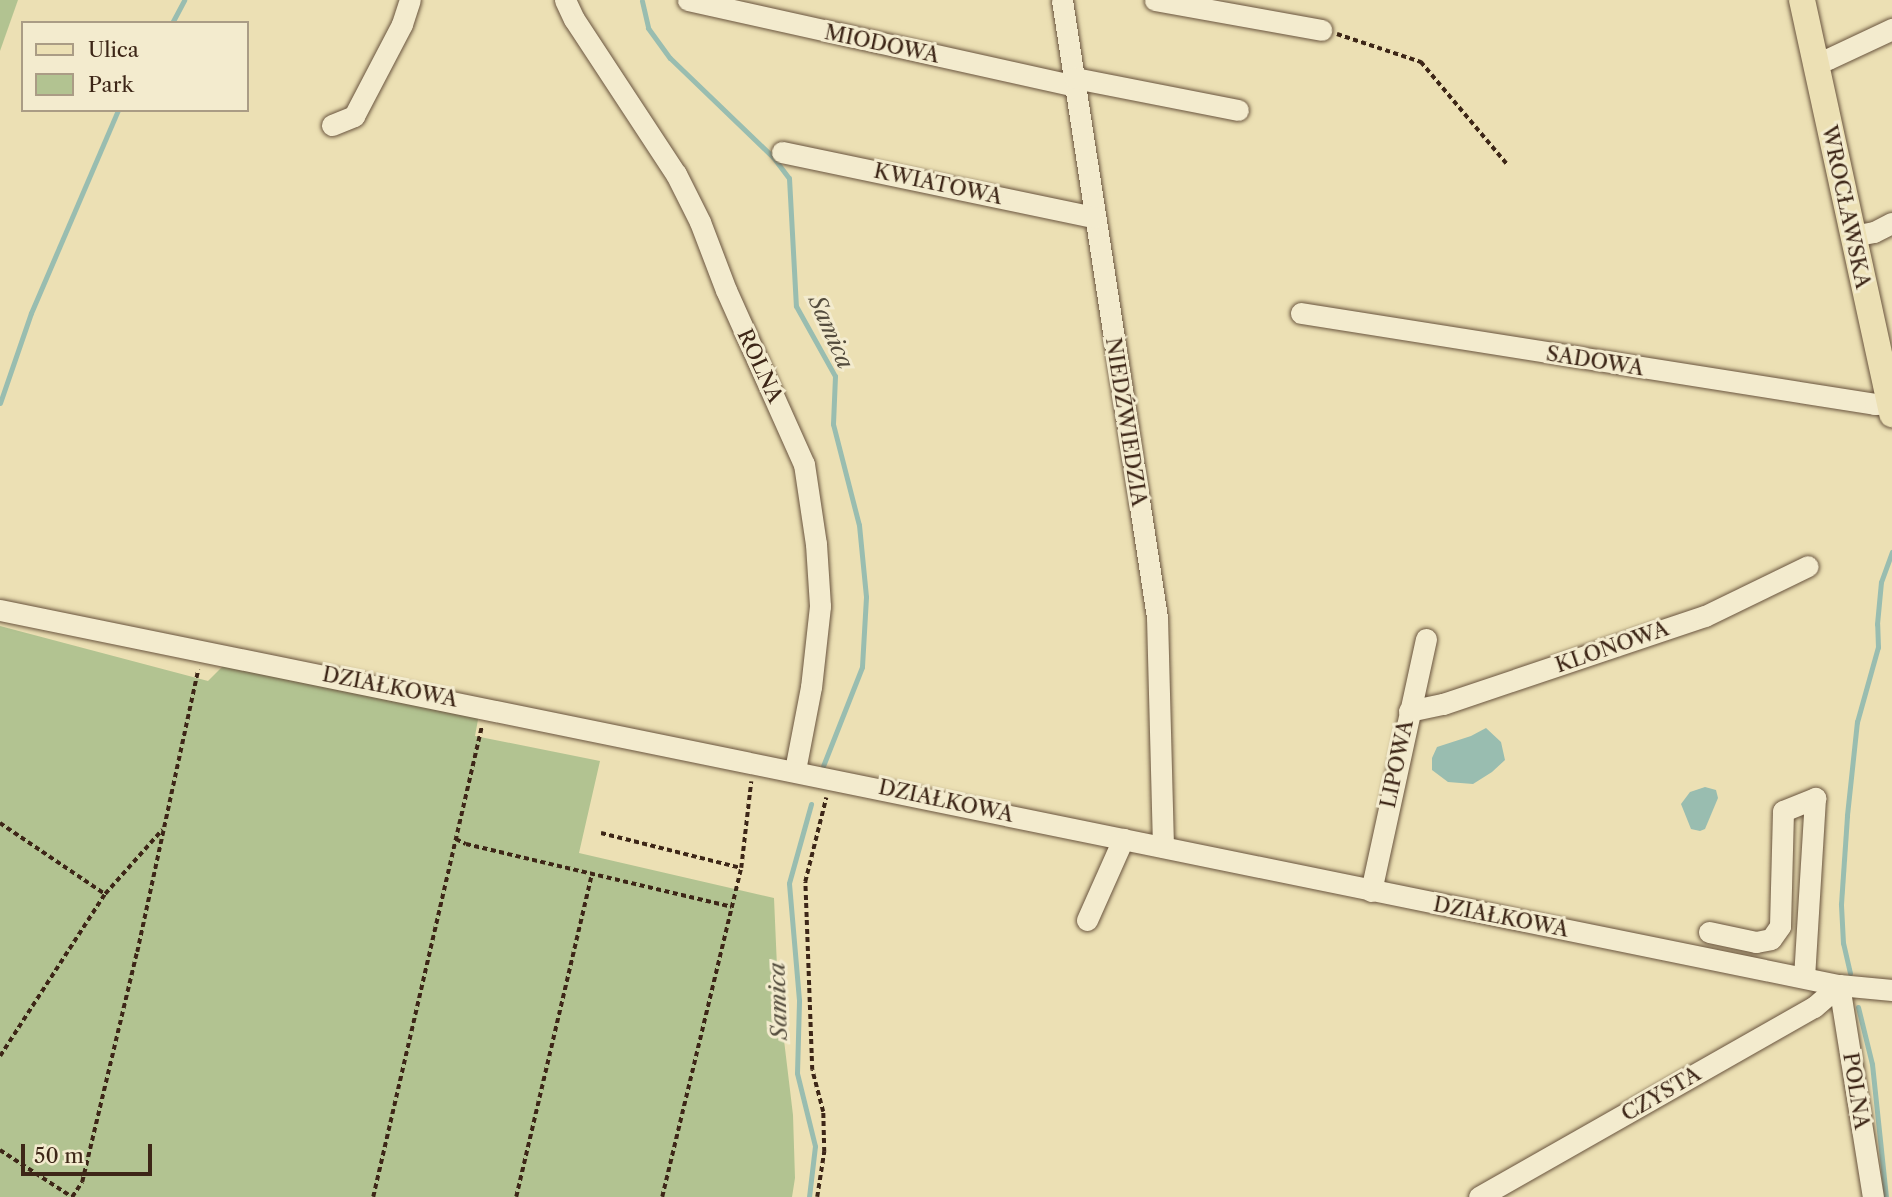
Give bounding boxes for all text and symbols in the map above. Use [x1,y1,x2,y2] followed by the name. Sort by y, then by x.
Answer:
[822,20,942,68] street label: MIODOWA
[21,21,248,112] legend
[88,37,139,62] text: Ulica
[88,72,134,97] text: Park
[1816,123,1876,291] street label: WROCŁAWSKA
[871,158,1005,210] street label: KWIATOWA
[803,291,859,373] water label: Samica
[732,325,788,407] street label: ROLNA
[1100,336,1152,508] street label: NIEDŹWIEDZIA
[1544,341,1646,381] street label: SADOWA
[1552,616,1672,678] street label: KLONOWA
[320,662,460,712] street label: DZIAŁKOWA
[1375,718,1419,810] street label: LIPOWA
[876,774,1016,828] street label: DZIAŁKOWA
[1431,892,1571,942] street label: DZIAŁKOWA
[763,962,793,1040] water label: Samica
[1837,1051,1875,1131] street label: POLNA
[1617,1061,1705,1127] street label: CZYSTA
[24,1130,156,1174] scale bar
[34,1143,84,1168] text: 50 m

